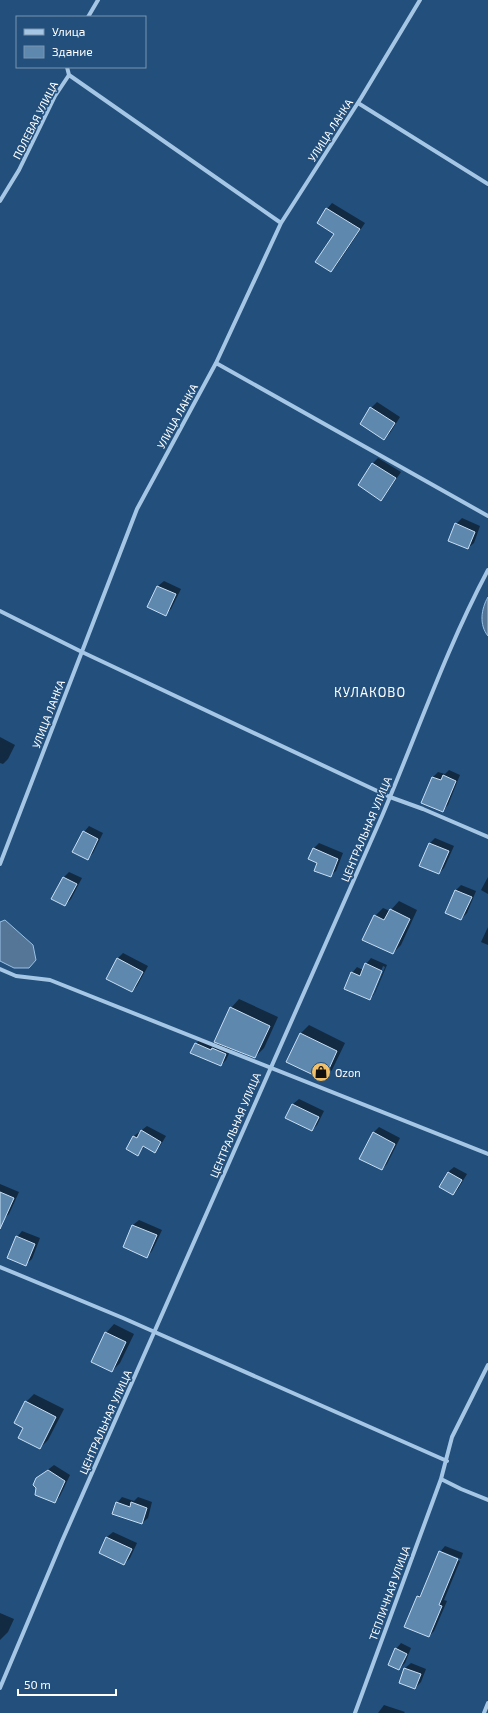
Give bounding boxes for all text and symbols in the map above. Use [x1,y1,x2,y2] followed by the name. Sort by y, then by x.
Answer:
[16,16,146,68] legend
[52,24,85,38] text: Улица
[52,44,93,58] text: Здание
[10,79,60,161] street label: ПОЛЕВАЯ УЛИЦА
[305,96,355,164] street label: УЛИЦА ЛАНКА
[154,381,200,451] street label: УЛИЦА ЛАНКА
[29,678,67,750] street label: УЛИЦА ЛАНКА
[334,684,406,700] district label: КУЛАКОВО
[338,774,394,883] street label: ЦЕНТРАЛЬНАЯ УЛИЦА
[310,1061,332,1083] shop icon: Ozon
[335,1066,361,1079] place label: Ozon
[207,1070,263,1179] street label: ЦЕНТРАЛЬНАЯ УЛИЦА
[76,1368,134,1476] street label: ЦЕНТРАЛЬНАЯ УЛИЦА
[366,1544,412,1642] street label: ТЕПЛИЧНАЯ УЛИЦА
[18,1671,116,1697] scale bar
[24,1677,51,1691] text: 50 m

